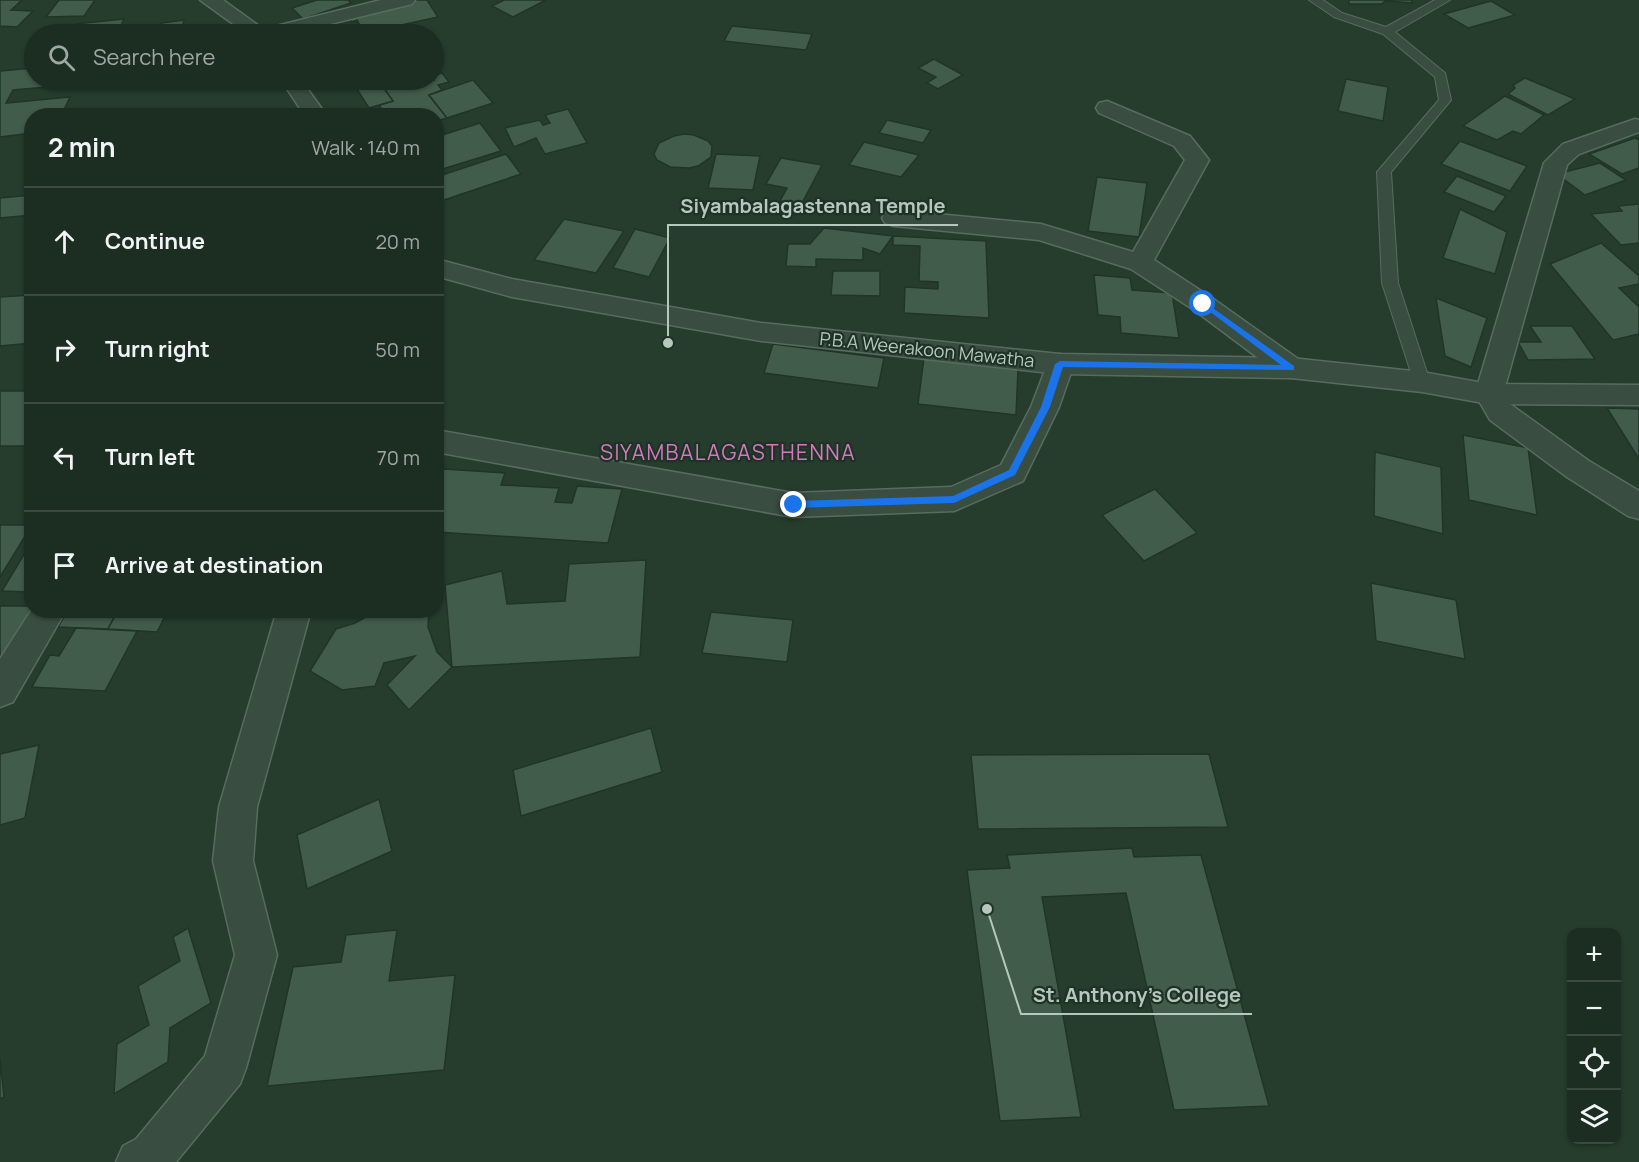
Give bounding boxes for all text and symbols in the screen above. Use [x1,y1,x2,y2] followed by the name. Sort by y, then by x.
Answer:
[24,24,444,90] search box
[45,41,78,74] icon: search
[93,42,215,72] text: Search here
[48,129,116,165] text: 2 min
[311,134,420,161] text: Walk · 140 m
[668,187,958,225] callout: Siyambalagastenna Temple
[680,192,946,219] text: Siyambalagastenna Temple
[48,225,81,258] icon: ahead
[105,226,205,256] text: Continue
[375,228,420,255] text: 20 m
[1189,290,1215,316] route start
[819,326,1036,372] street label: P.B.A Weerakoon Mawatha
[48,333,81,366] icon: right
[105,334,210,364] text: Turn right
[375,336,420,363] text: 50 m
[600,438,856,466] district label: SIYAMBALAGASTHENNA
[48,441,81,474] icon: left
[105,442,195,472] text: Turn left
[377,444,420,471] text: 70 m
[780,491,806,517] route end
[48,549,81,582] icon: arrive
[105,550,323,580] text: Arrive at destination
[1567,928,1621,1144] map controls
[1567,928,1621,982] button: +
[1021,976,1252,1014] callout: St. Anthony's College
[1033,981,1241,1008] text: St. Anthony's College
[1567,982,1621,1036] button: −
[1567,1036,1621,1090] button: locate
[1567,1090,1621,1144] button: layers

